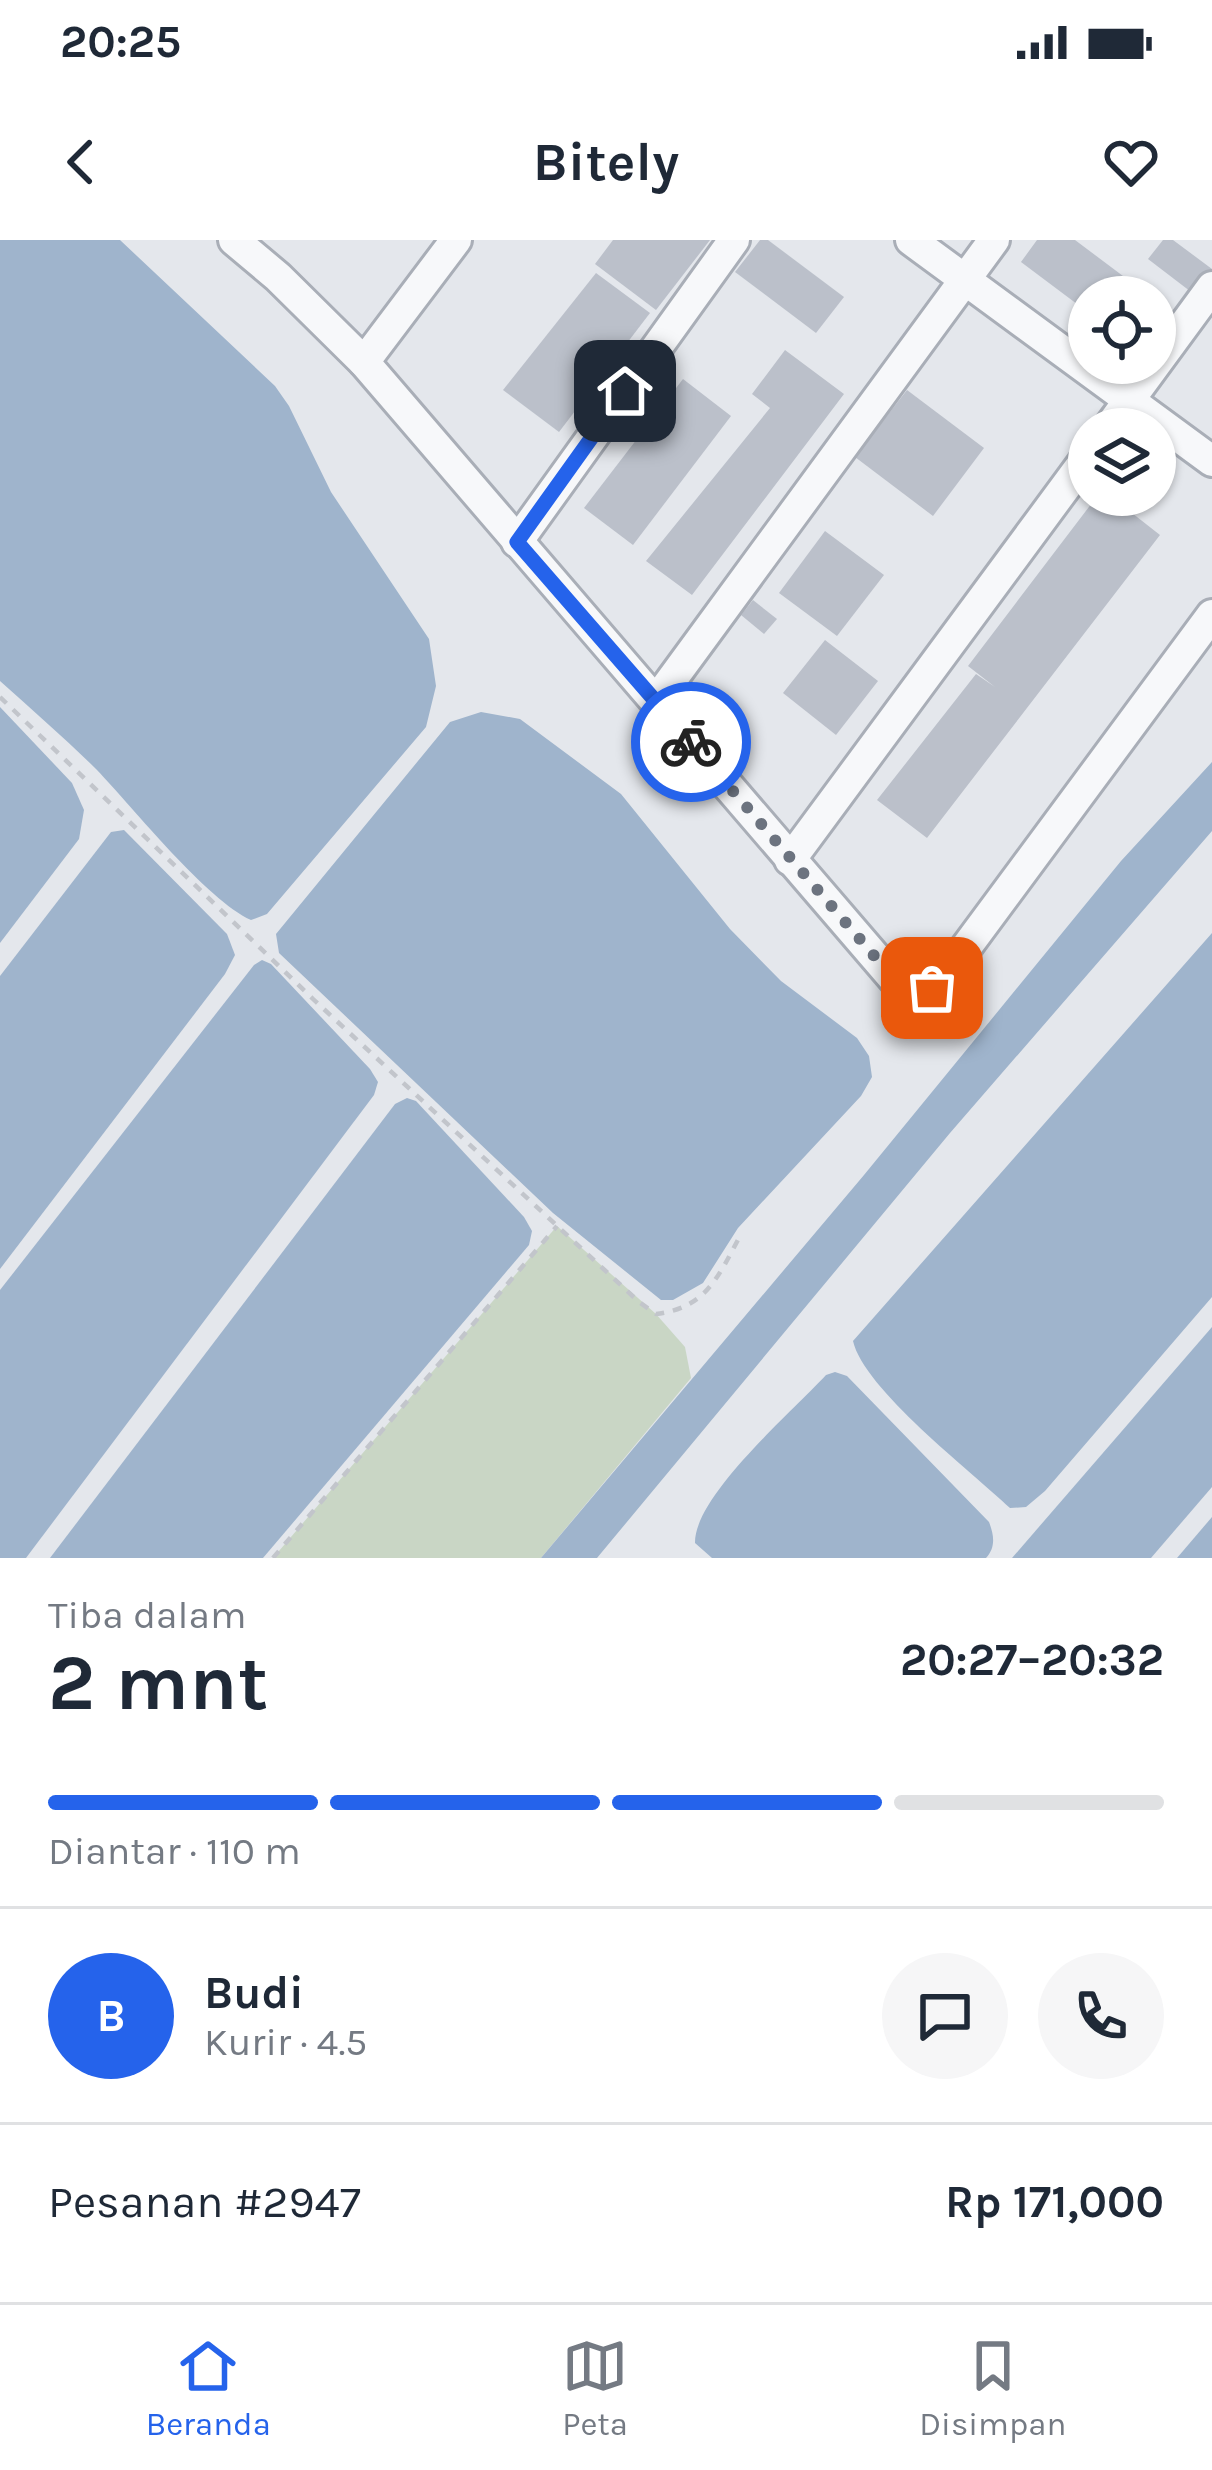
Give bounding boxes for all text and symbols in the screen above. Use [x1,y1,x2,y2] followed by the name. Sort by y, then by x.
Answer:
[60,16,181,68] text: 20:25
[48,129,114,195] icon: back
[1098,129,1164,195] icon: heart
[533,130,679,194] text: Bitely
[1068,276,1176,516] map controls
[1068,276,1176,384] button: locate
[574,340,676,442] pin
[592,358,658,424] icon: home
[1068,408,1176,516] button: layers
[631,682,751,802] courier
[658,709,724,775] icon: bike
[881,937,983,1039] pin
[899,955,965,1021] icon: bag
[48,1592,246,1638] text: Tiba dalam
[900,1634,1164,1686] text: 20:27–20:32
[48,1637,268,1729] text: 2 mnt
[48,1828,301,1874] text: Diantar · 110 m
[882,1953,1008,2079] button: chat
[1038,1953,1164,2079] button: phone
[204,1967,304,2019] text: Budi
[96,1990,126,2042] text: B
[204,2019,367,2065] text: Kurir · 4.5
[48,2176,361,2228] text: Pesanan #2947
[945,2176,1164,2228] text: Rp 171,000
[146,2333,271,2443] tab: Beranda
[562,2333,628,2443] tab: Peta
[919,2333,1066,2443] tab: Disimpan

